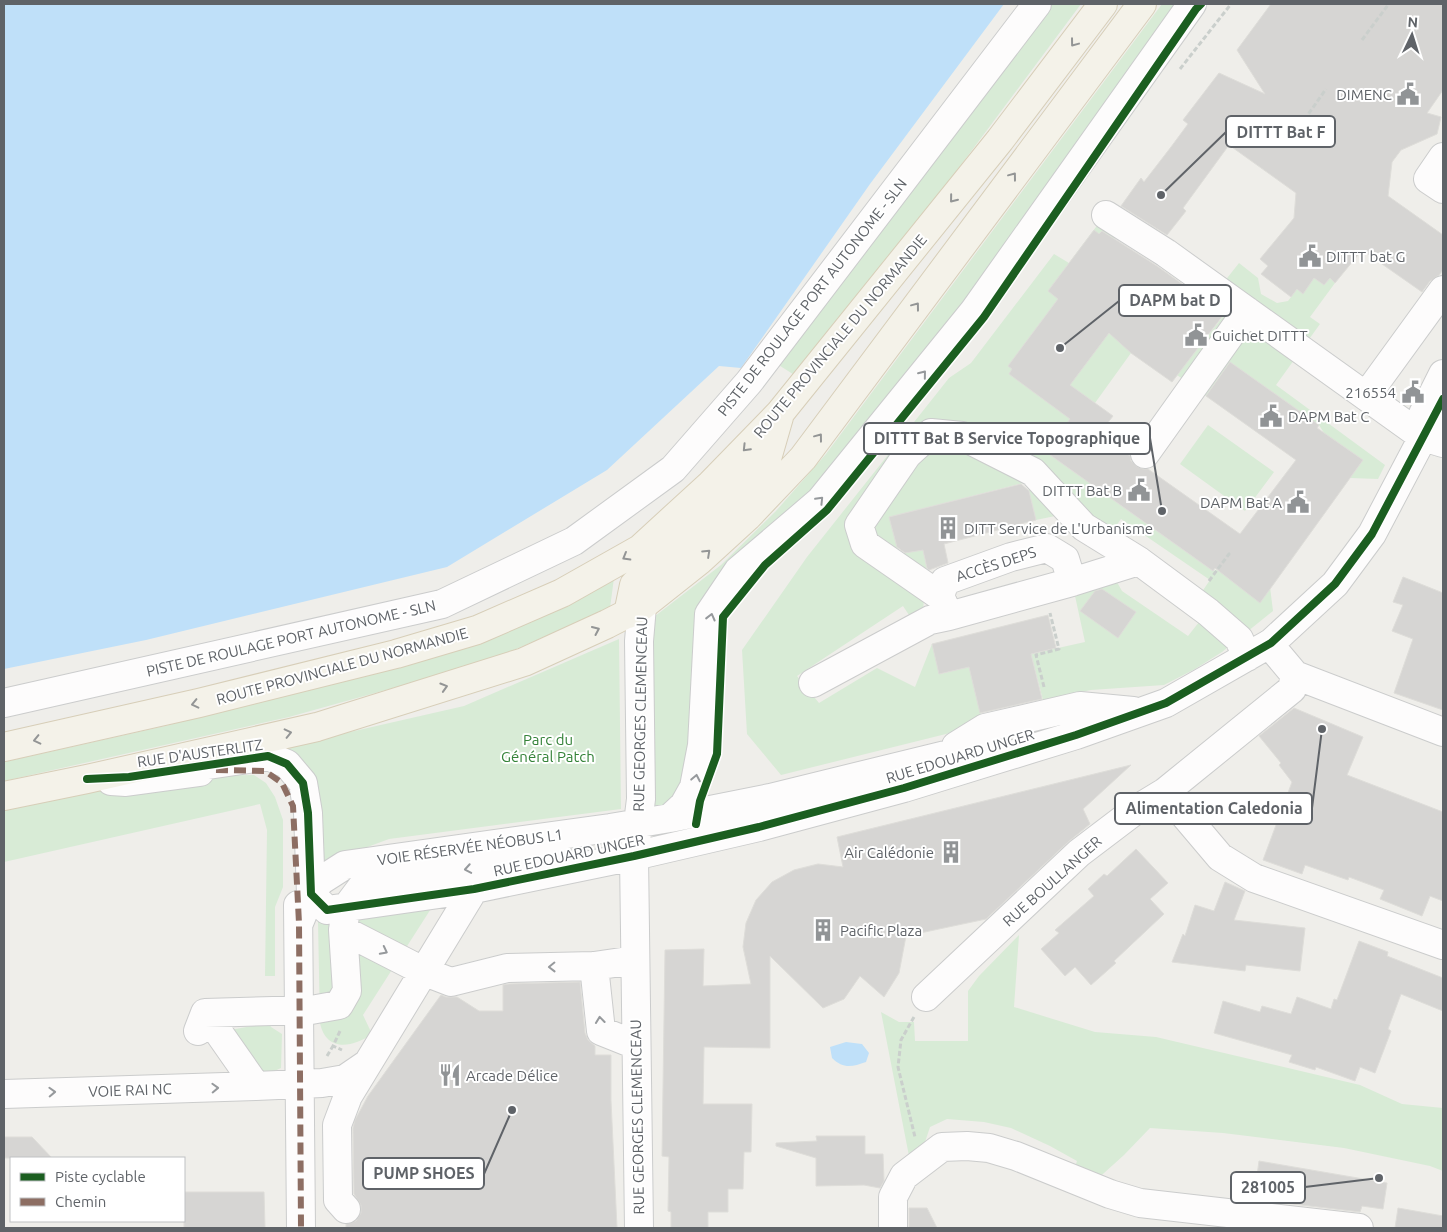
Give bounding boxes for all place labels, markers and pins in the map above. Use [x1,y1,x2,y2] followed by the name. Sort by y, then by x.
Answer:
[1395,81,1421,107] public building icon: DIMENC
[1336,86,1392,103] place label: DIMENC
[1226,116,1335,147] callout: DITTT Bat F
[1297,243,1323,269] public building icon: DITTT bat G
[1326,248,1405,265] place label: DITTT bat G
[1119,285,1231,316] callout: DAPM bat D
[1183,322,1209,348] public building icon: Guichet DITTT
[1212,327,1308,344] place label: Guichet DITTT
[1400,379,1426,405] public building icon: 216554
[1345,384,1396,401] place label: 216554
[1258,403,1284,429] public building icon: DAPM Bat C
[1288,408,1369,425] place label: DAPM Bat C
[864,423,1150,454] callout: DITTT Bat B Service Topographique
[1126,477,1152,503] public building icon: DITTT Bat B
[1042,482,1122,499] place label: DITTT Bat B
[1285,489,1311,515] public building icon: DAPM Bat A
[1200,494,1282,511] place label: DAPM Bat A
[935,515,961,541] building icon: DITT Service de L'Urbanisme
[964,520,1153,537] place label: DITT Service de L'Urbanisme
[1115,793,1312,824] callout: Alimentation Caledonia
[938,839,964,865] building icon: Air Calédonie
[844,844,934,861] place label: Air Calédonie
[810,917,836,943] building icon: Pacific Plaza
[840,922,922,939] place label: Pacific Plaza
[437,1062,463,1088] restaurant icon: Arcade Délice
[466,1067,558,1084] place label: Arcade Délice
[363,1158,484,1189] callout: PUMP SHOES
[1231,1172,1305,1203] callout: 281005

